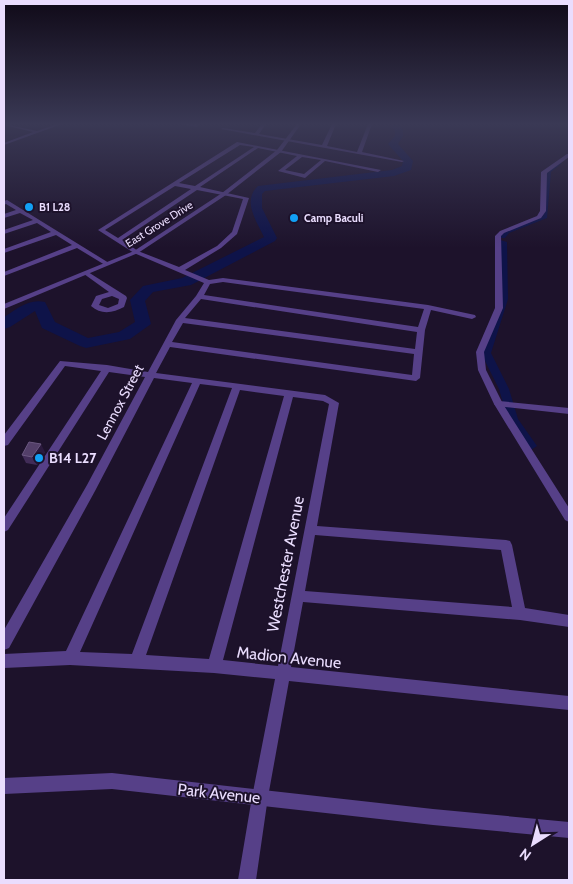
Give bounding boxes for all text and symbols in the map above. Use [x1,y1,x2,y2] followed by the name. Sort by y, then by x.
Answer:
[123,198,196,250] street label: East Grove Drive
[39,200,71,214] place label: B1 L28
[23,201,35,213] marker: B1 L28
[304,211,363,225] place label: Camp Baculi
[288,212,300,224] marker: Camp Baculi
[93,361,148,443] street label: Lennox Street
[49,449,97,467] place label: B14 L27
[33,452,45,464] marker: B14 L27
[263,494,308,634] street label: Westchester Avenue
[236,643,342,672] street label: Madion Avenue
[177,780,261,807] street label: Park Avenue
[508,819,558,869] north arrow
[516,844,535,865] text: N

